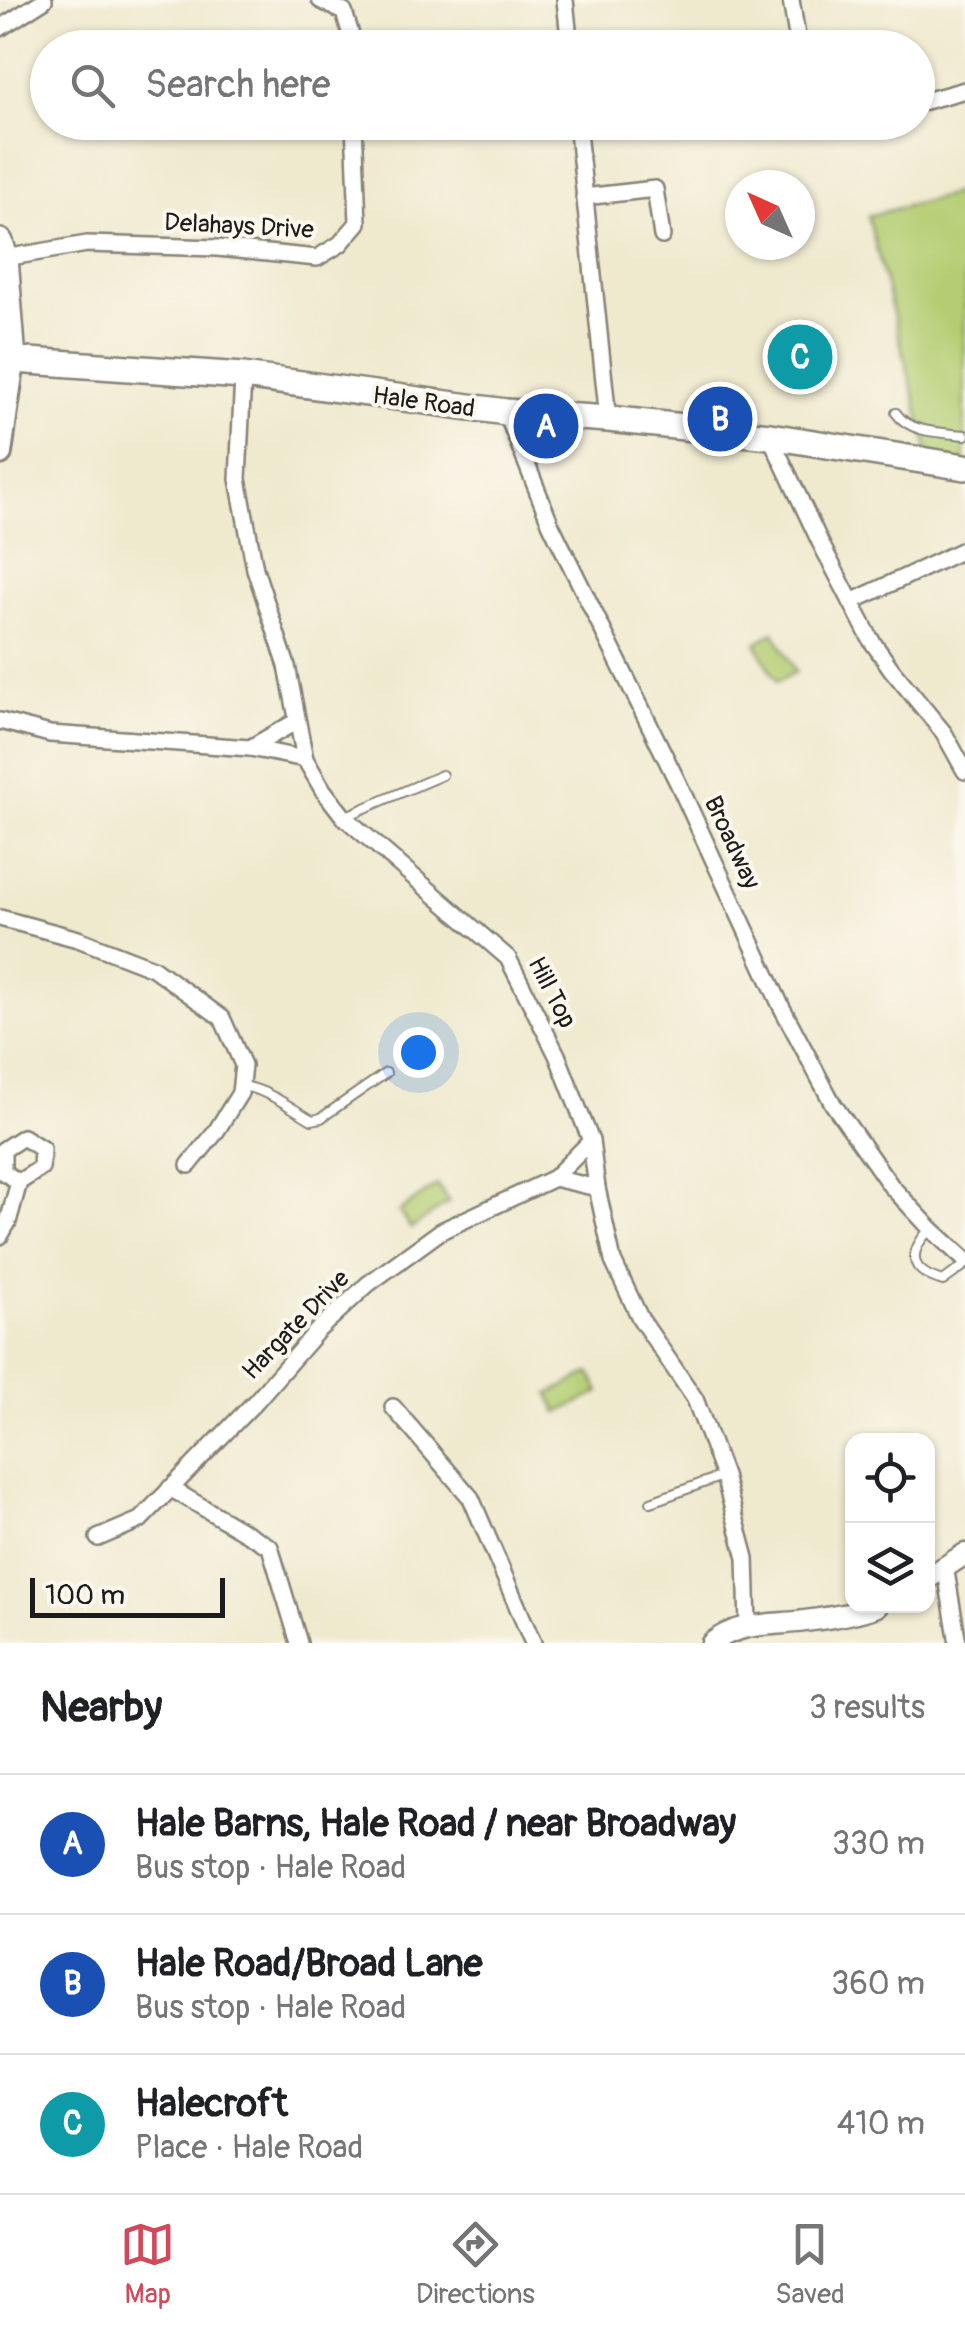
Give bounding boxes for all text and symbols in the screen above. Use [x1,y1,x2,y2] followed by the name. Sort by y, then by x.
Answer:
[30,30,935,140] search box
[65,58,120,113] icon: search
[145,61,331,109] text: Search here
[725,170,815,260] north arrow
[163,207,315,246] street label: Delahays Drive
[768,320,832,394] pin: C
[371,380,477,425] street label: Hale Road
[688,382,752,456] pin: B
[514,388,578,464] pin: A
[697,791,767,894] street label: Broadway
[521,952,583,1033] street label: Hill Top
[393,1027,444,1078] your location
[236,1263,357,1387] street label: Hargate Drive
[845,1433,935,1613] map controls
[845,1433,935,1523] button: locate
[845,1523,935,1613] button: layers
[30,1573,225,1618] scale bar
[45,1578,125,1613] text: 100 m
[40,1682,162,1734] text: Nearby
[809,1688,925,1728] text: 3 results
[135,1800,736,1848] text: Hale Barns, Hale Road / near Broadway
[62,1824,83,1864] text: A
[832,1824,925,1864] text: 330 m
[135,1848,406,1888] text: Bus stop · Hale Road
[135,1940,483,1988] text: Hale Road/Broad Lane
[63,1964,82,2004] text: B
[831,1964,925,2004] text: 360 m
[135,1988,406,2028] text: Bus stop · Hale Road
[135,2080,288,2128] text: Halecroft
[63,2104,82,2144] text: C
[837,2104,925,2144] text: 410 m
[135,2128,363,2168] text: Place · Hale Road
[120,2217,175,2312] tab: Map
[416,2217,535,2312] tab: Directions
[775,2217,845,2312] tab: Saved

